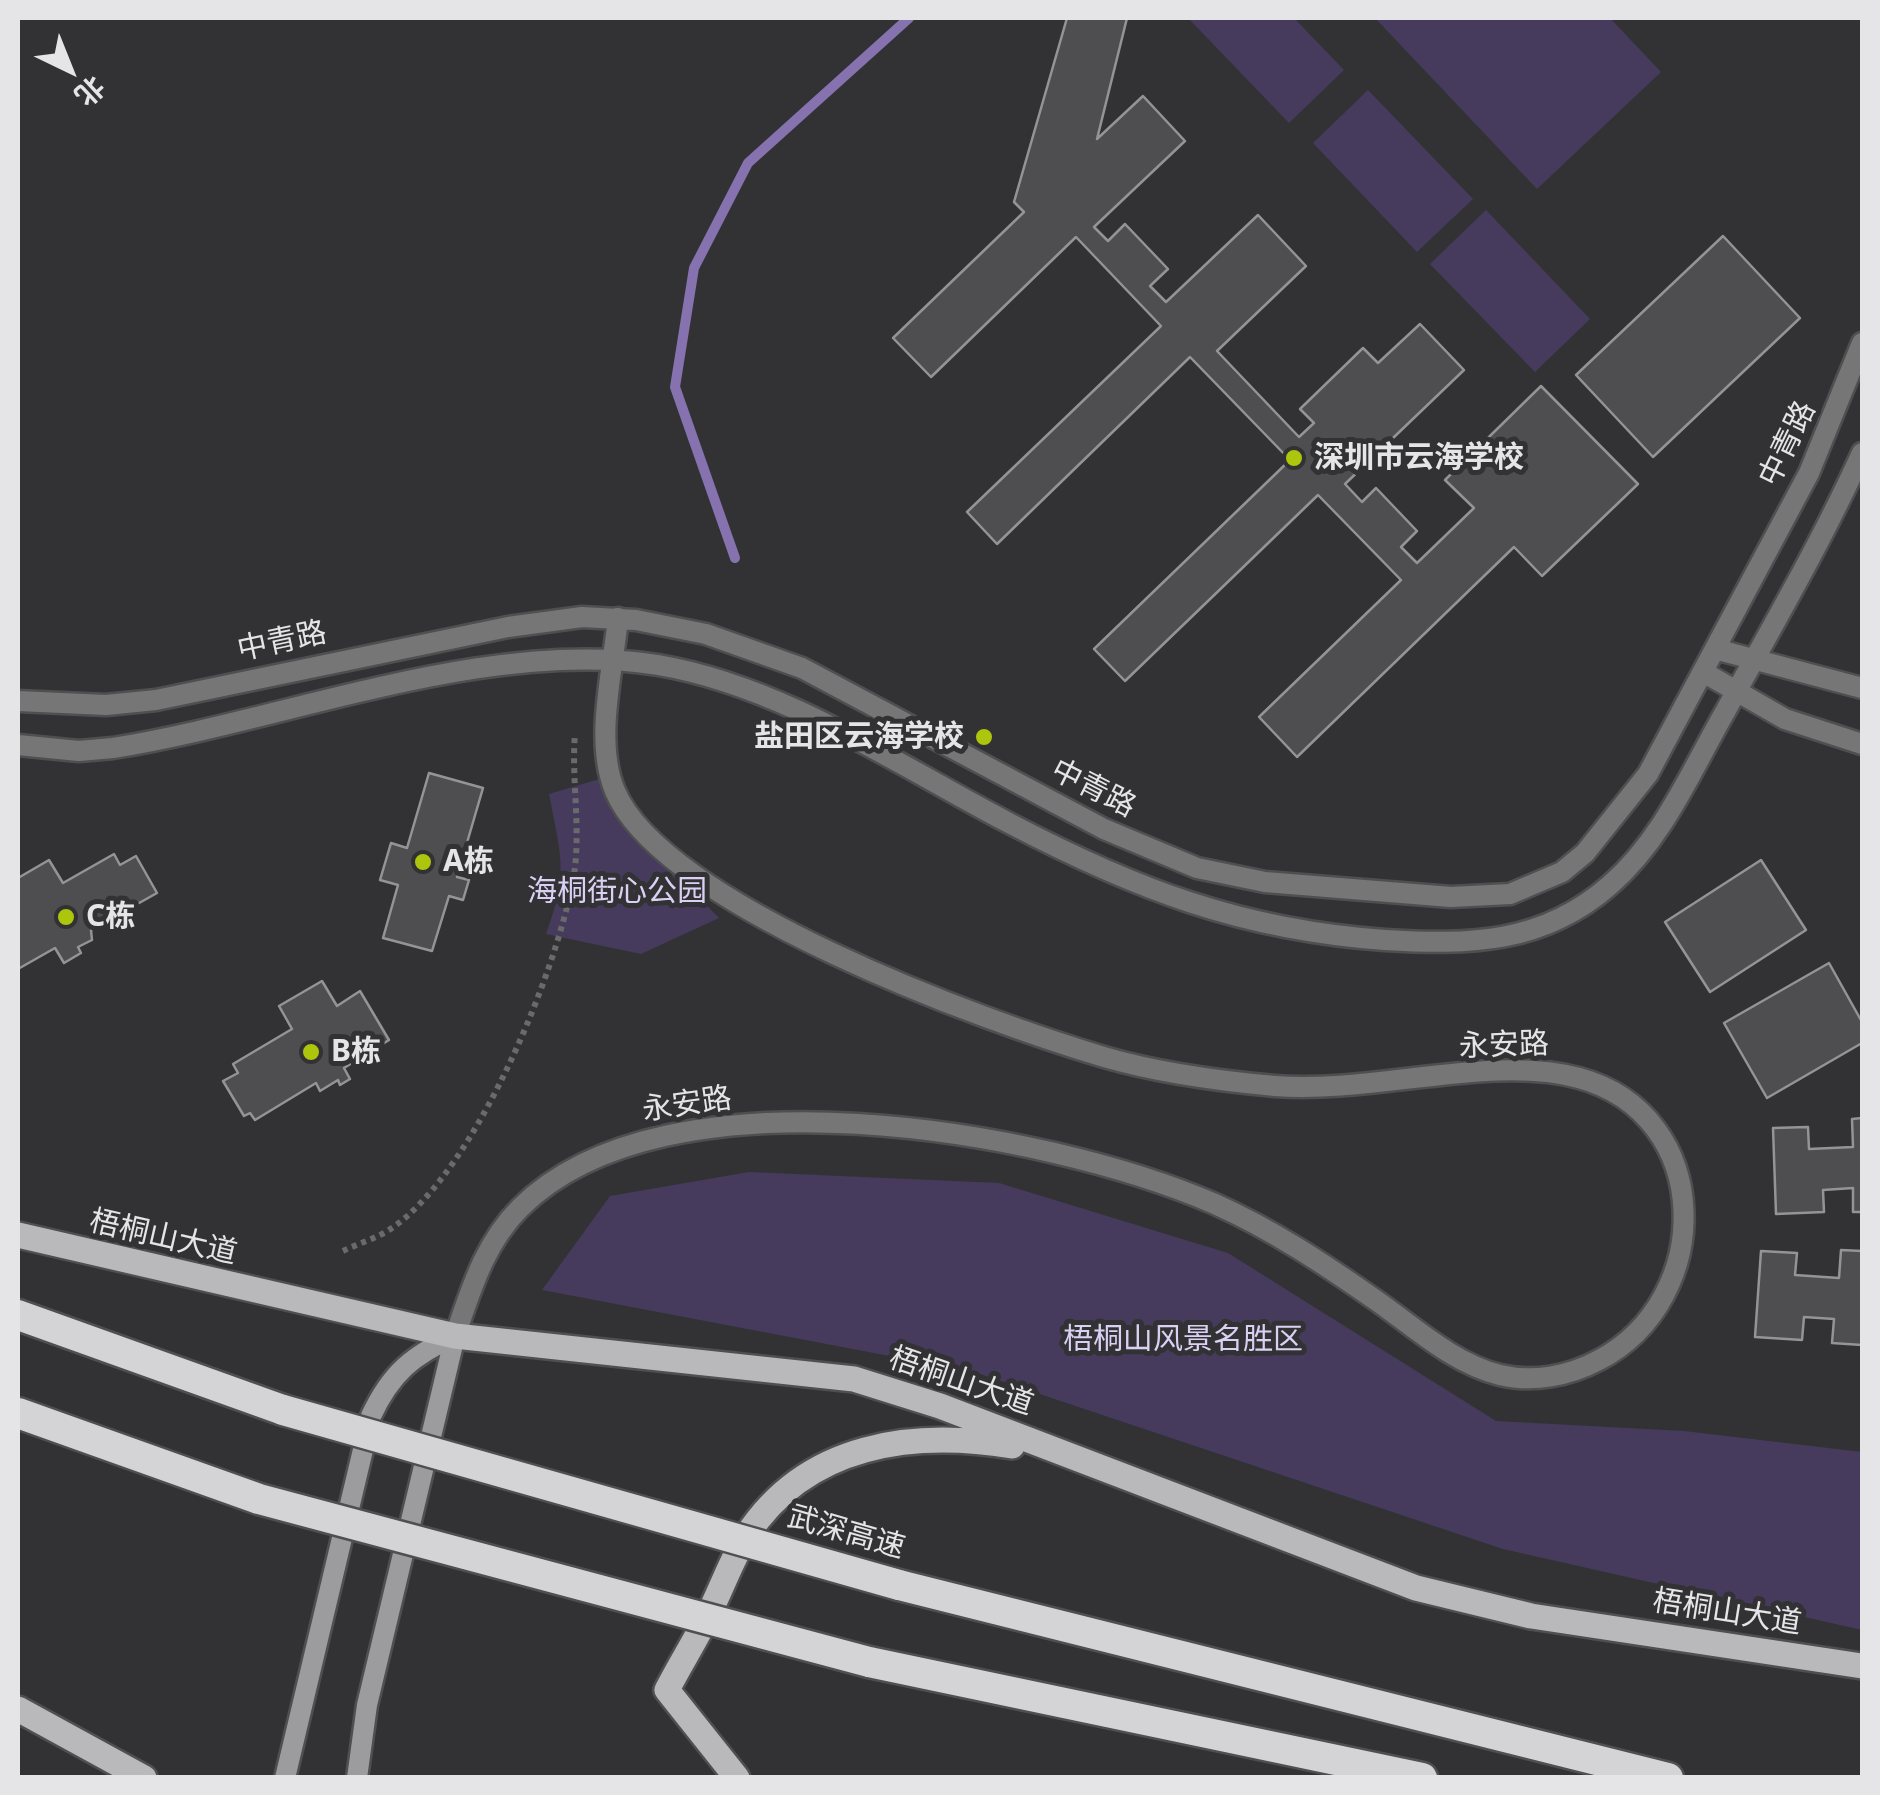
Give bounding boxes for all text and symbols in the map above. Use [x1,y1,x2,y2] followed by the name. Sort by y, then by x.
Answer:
[20,20,120,120] north arrow
[67,68,114,115] text: 北
[1752,396,1824,492] street label: 中青路
[1314,440,1524,476] place label: 深圳市云海学校
[1283,447,1305,469] marker: 深圳市云海学校
[234,615,330,669] street label: 中青路
[754,719,964,755] place label: 盐田区云海学校
[973,726,995,748] marker: 盐田区云海学校
[1045,753,1141,825] street label: 中青路
[443,844,494,880] place label: A栋
[412,851,434,873] marker: A栋
[527,874,707,910] park label: 海桐街心公园
[86,899,135,935] place label: C栋
[55,906,77,928] marker: C栋
[1458,1026,1550,1066] street label: 永安路
[331,1034,381,1070] place label: B栋
[300,1041,322,1063] marker: B栋
[640,1081,734,1129] street label: 永安路
[86,1204,240,1272] street label: 梧桐山大道
[1063,1322,1303,1358] park label: 梧桐山风景名胜区
[884,1341,1038,1423] street label: 梧桐山大道
[783,1499,909,1567] street label: 武深高速
[1650,1583,1804,1643] street label: 梧桐山大道

